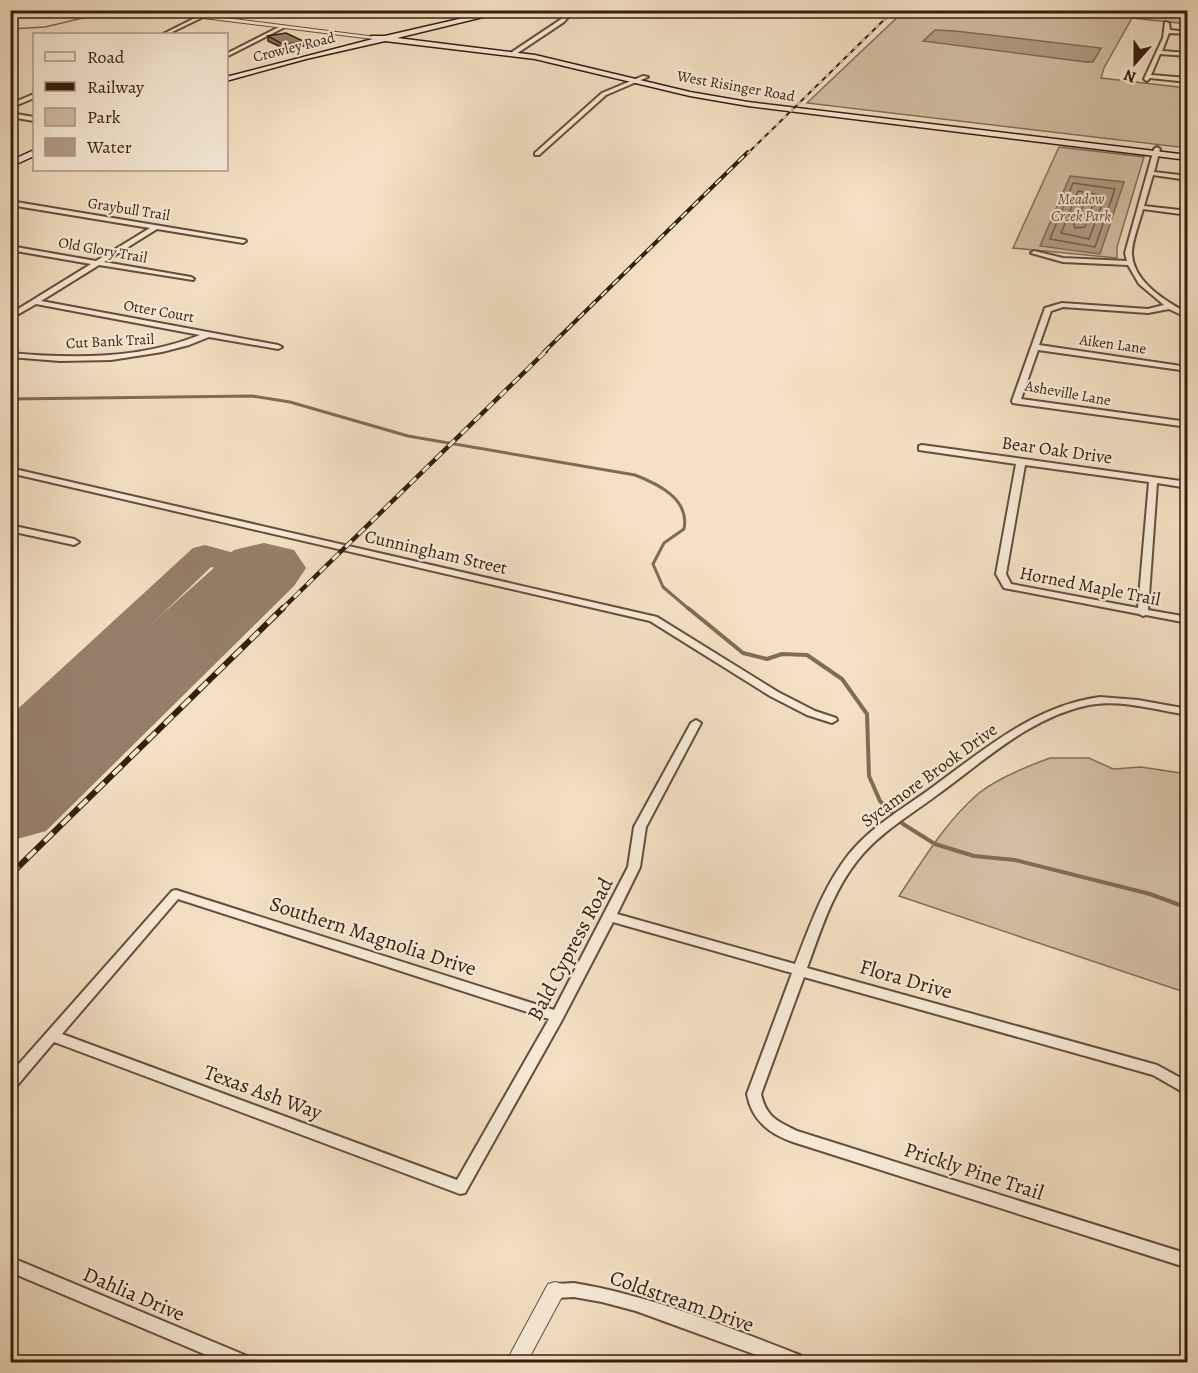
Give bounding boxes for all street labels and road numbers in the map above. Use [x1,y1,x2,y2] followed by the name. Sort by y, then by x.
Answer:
[251,27,338,67] street label: Crowley Road
[674,66,797,106] street label: West Risinger Road
[86,193,172,225] street label: Graybull Trail
[57,232,149,268] street label: Old Glory Trail
[122,295,196,327] street label: Otter Court
[65,329,155,353] street label: Cut Bank Trail
[1077,329,1148,359] street label: Aiken Lane
[1022,375,1113,410] street label: Asheville Lane
[1000,430,1114,470] street label: Bear Oak Drive
[362,524,510,580] street label: Cunningham Street
[1017,561,1163,612] street label: Horned Maple Trail
[856,717,1002,833] street label: Sycamore Brook Drive
[520,872,620,1025] street label: Bald Cypress Road
[266,889,480,983] street label: Southern Magnolia Drive
[856,952,956,1006] street label: Flora Drive
[200,1058,327,1127] street label: Texas Ash Way
[901,1135,1047,1207] street label: Prickly Pine Trail
[79,1260,189,1328] street label: Dahlia Drive
[606,1263,758,1339] street label: Coldstream Drive

